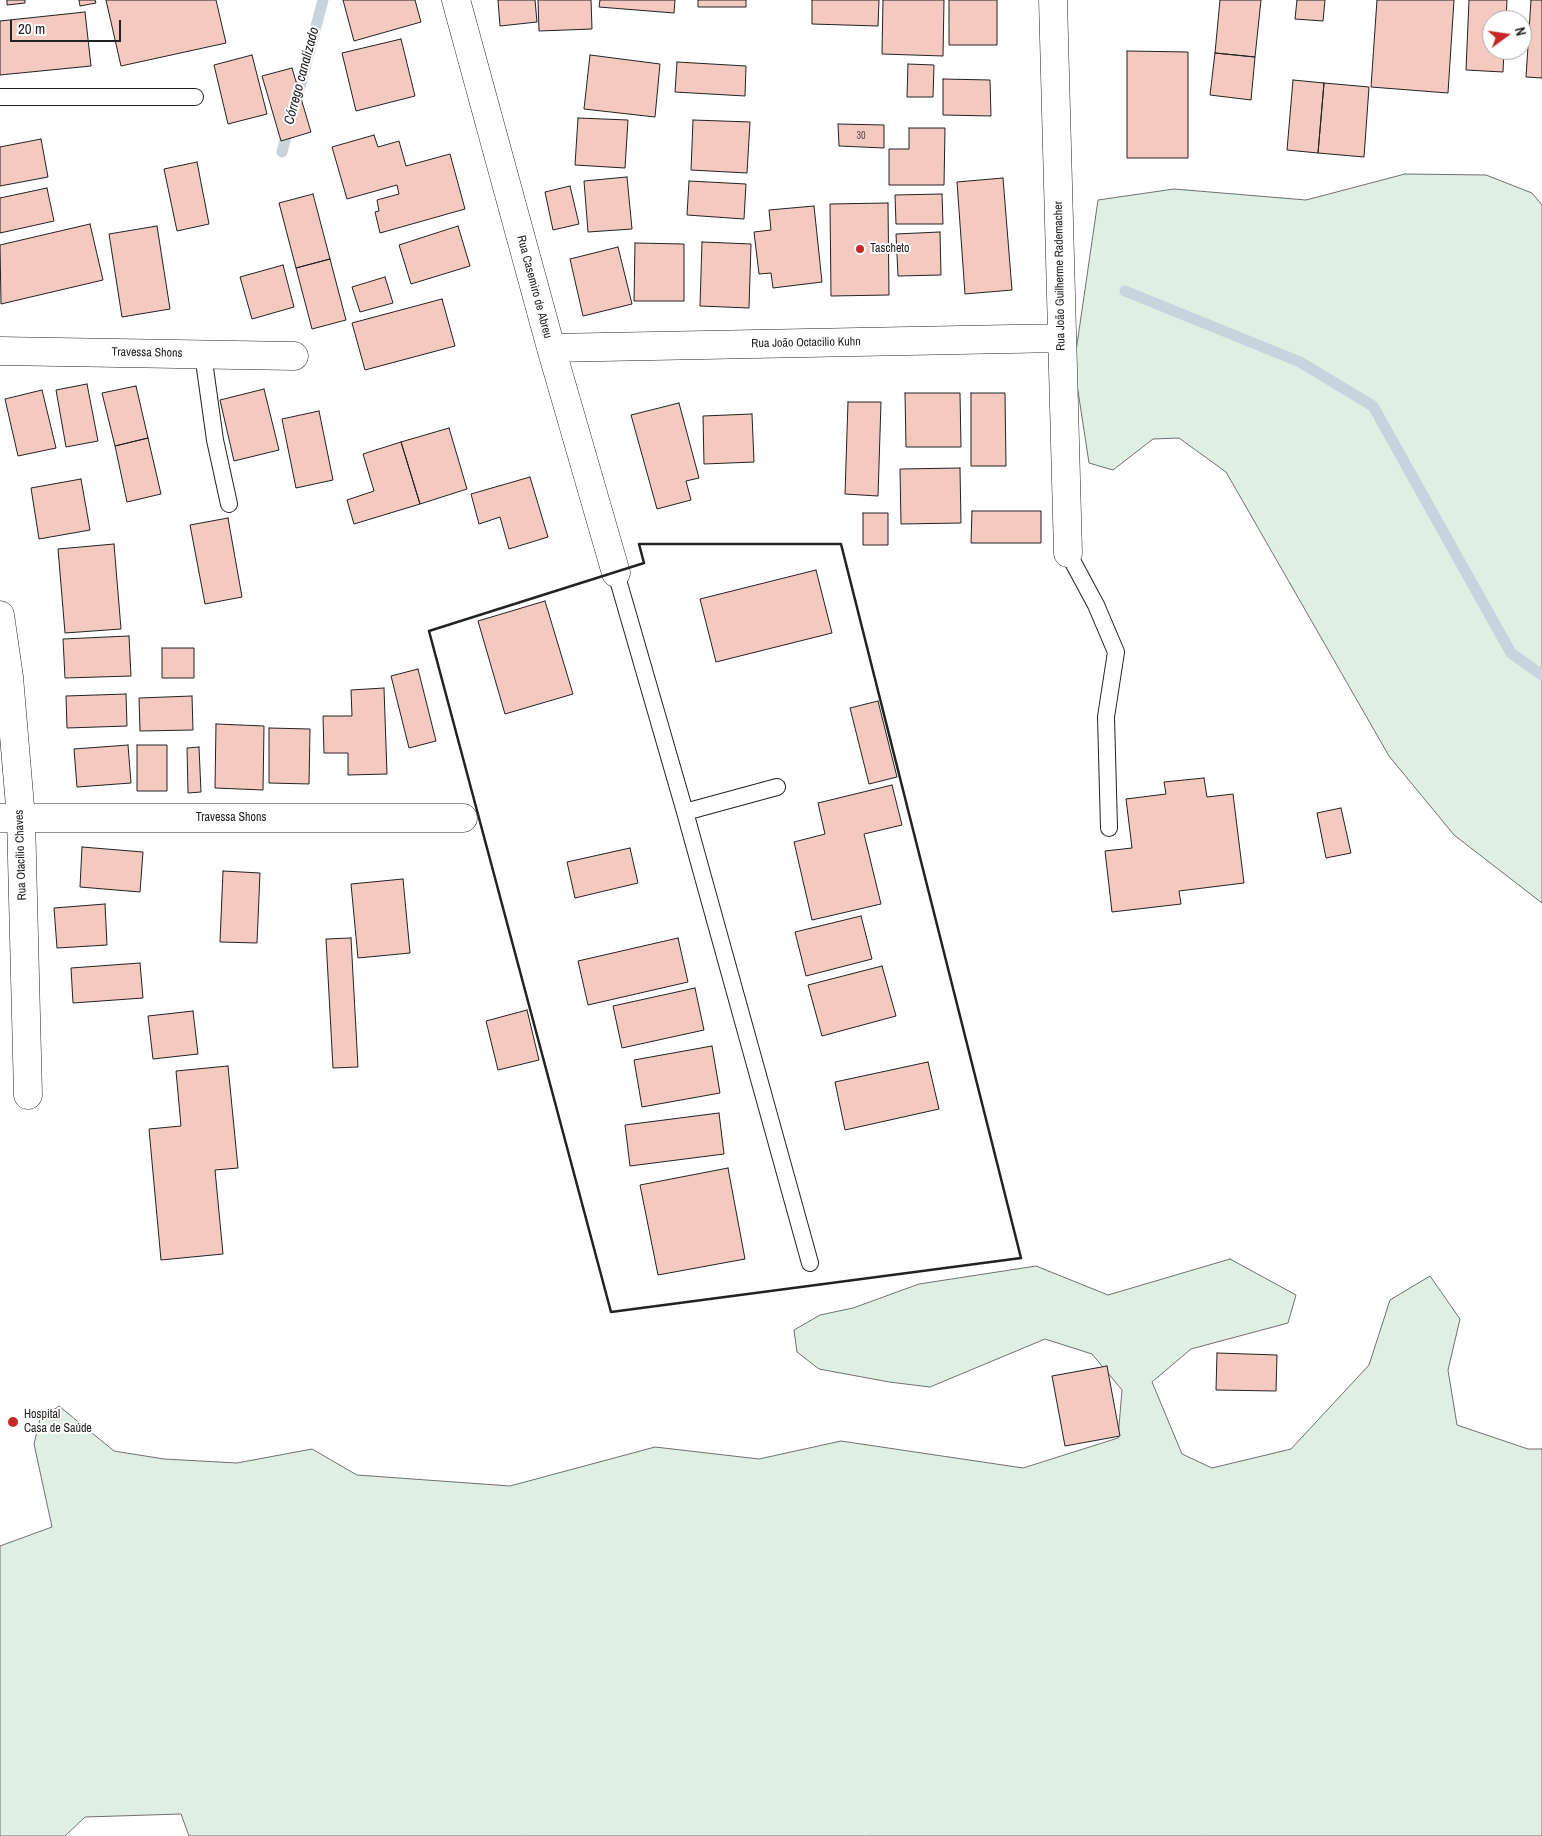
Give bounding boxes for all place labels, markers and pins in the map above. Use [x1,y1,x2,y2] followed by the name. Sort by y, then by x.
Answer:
[870,242,910,256] place label: Tascheto
[854,243,866,255] marker: Tascheto
[24,1408,92,1436] place label: Hospital Casa de Saúde
[6,1415,20,1429] marker: Hospital Casa de Saúde

